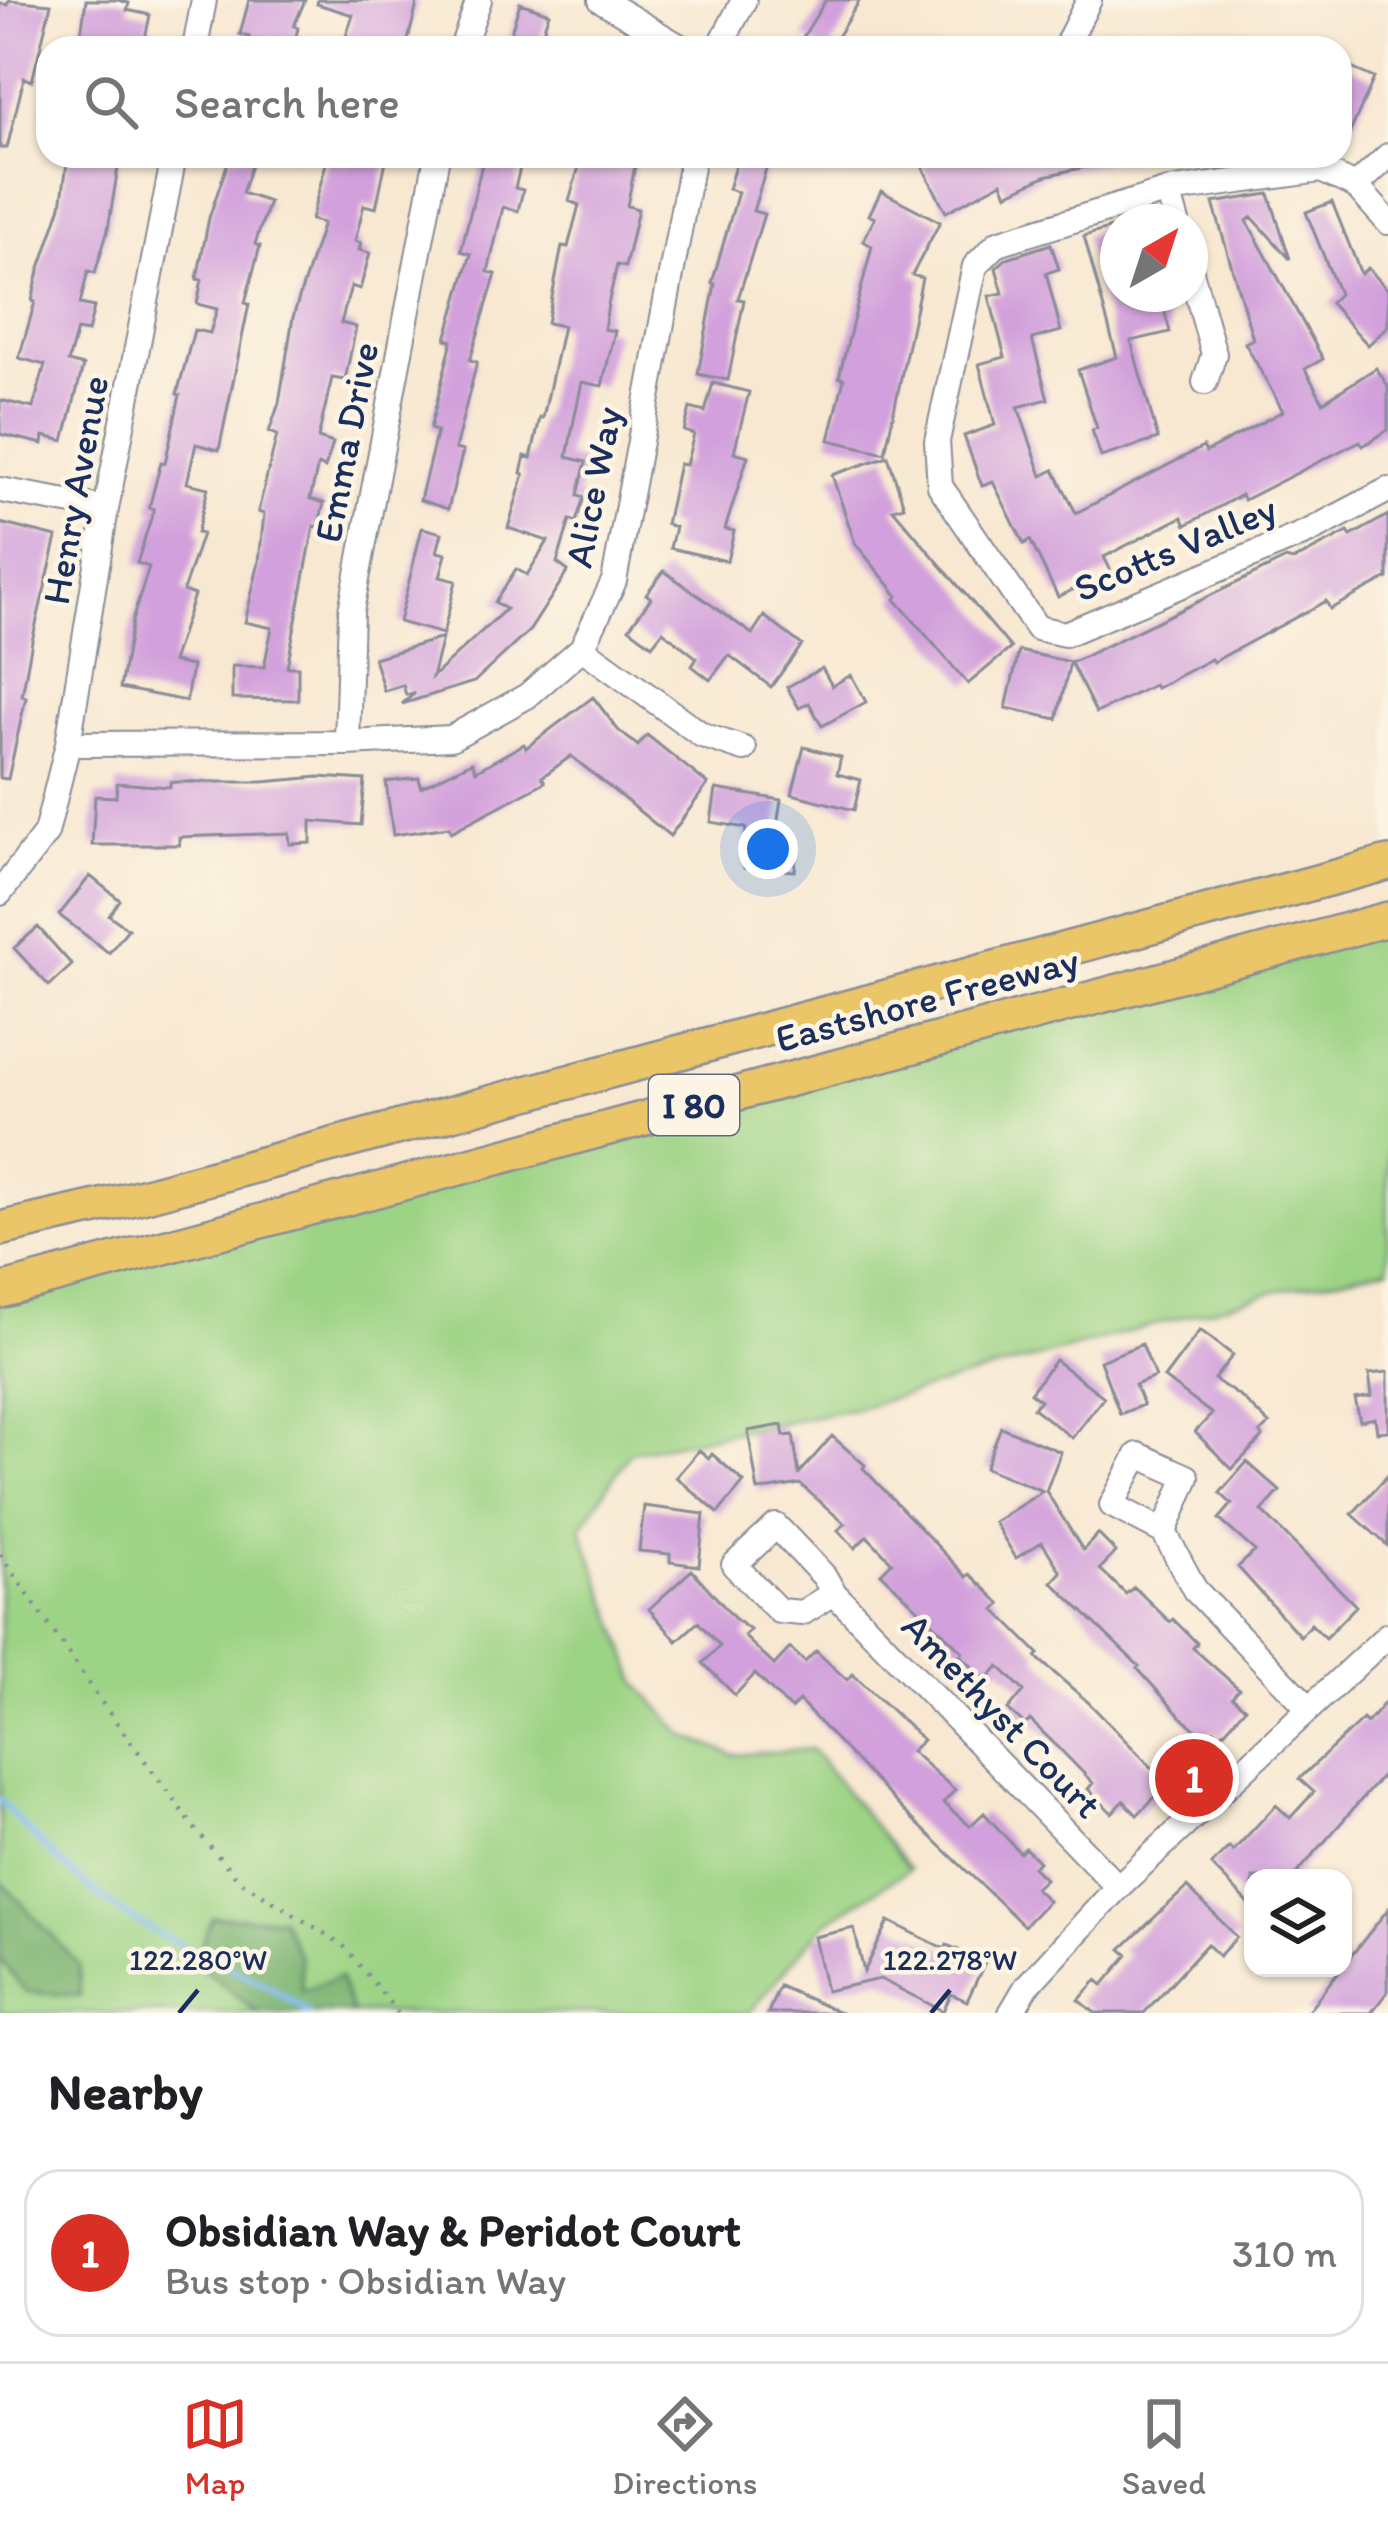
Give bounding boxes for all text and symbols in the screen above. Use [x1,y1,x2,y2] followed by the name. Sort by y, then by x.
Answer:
[36,36,1352,168] search box
[78,69,144,135] icon: search
[174,75,400,129] text: Search here
[1100,204,1208,312] north arrow
[304,338,388,546] street label: Emma Drive
[32,372,118,608] street label: Henry Avenue
[554,402,632,572] street label: Alice Way
[1067,484,1283,612] street label: Scotts Valley
[738,819,798,879] your location
[770,936,1084,1062] street label: Eastshore Freeway
[649,1075,739,1135] road number: I 80
[892,1603,1112,1827] street label: Amethyst Court
[1155,1733,1233,1823] pin: 1
[1244,1869,1352,1977] map controls
[1244,1869,1352,1977] button: layers
[129,1941,267,1978] text: 122.280°W
[883,1941,1017,1978] text: 122.278°W
[48,2061,203,2122] text: Nearby
[165,2203,741,2257] text: Obsidian Way & Peridot Court
[81,2230,99,2277] text: 1
[1232,2230,1337,2277] text: 310 m
[165,2257,566,2304] text: Bus stop · Obsidian Way
[182,2391,248,2502] tab: Map
[612,2391,757,2502] tab: Directions
[1122,2391,1206,2502] tab: Saved

